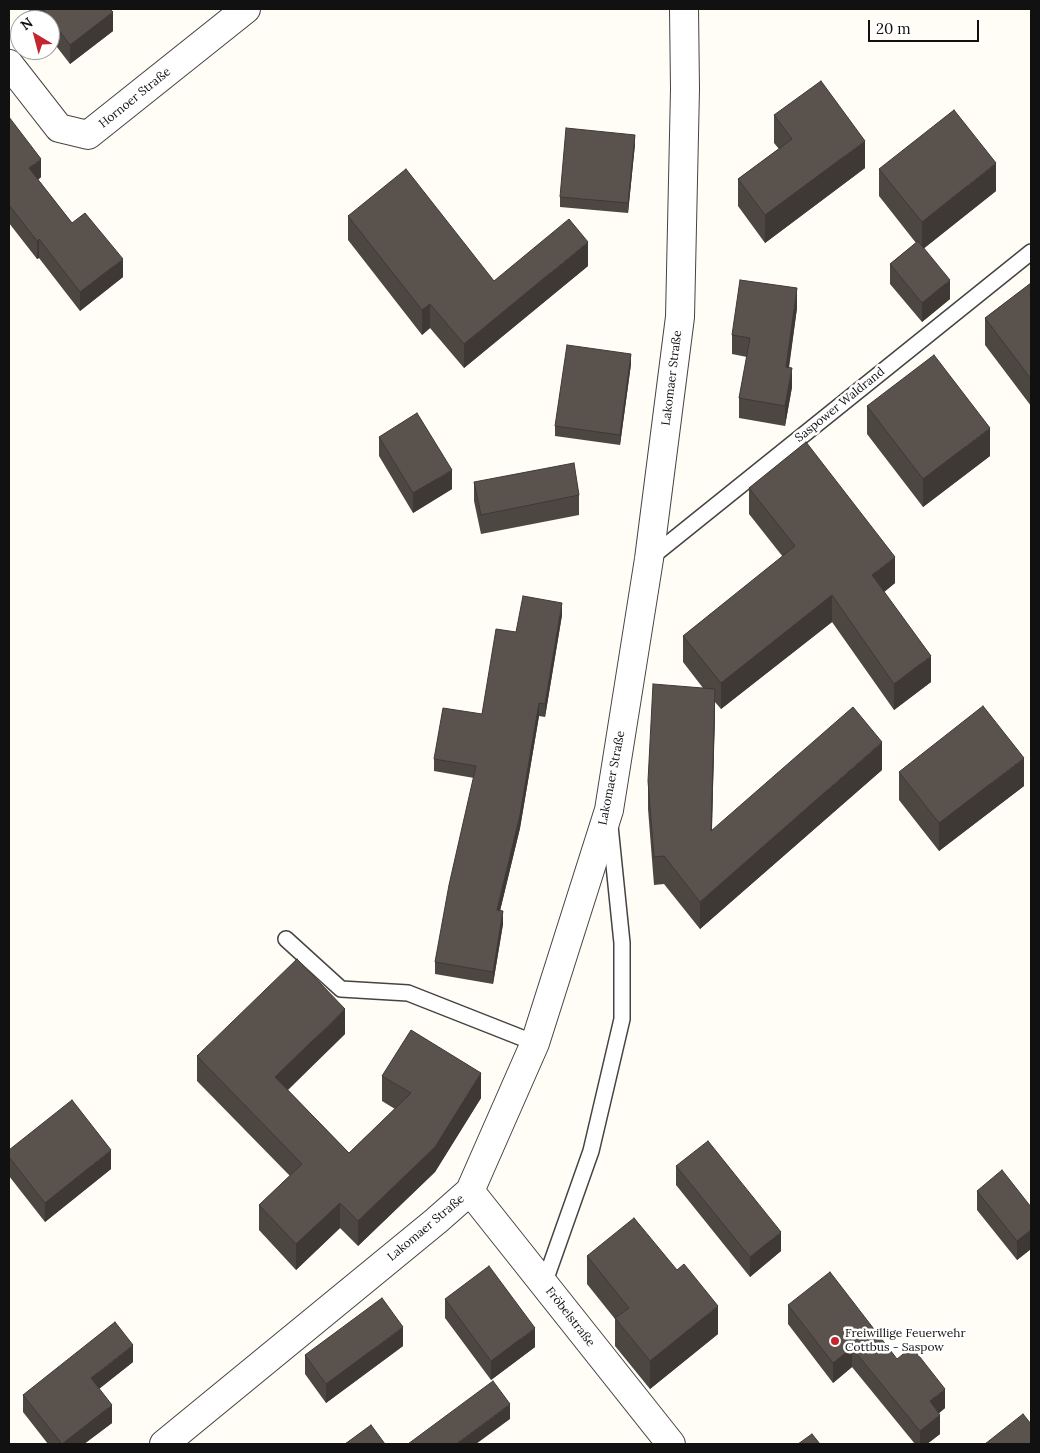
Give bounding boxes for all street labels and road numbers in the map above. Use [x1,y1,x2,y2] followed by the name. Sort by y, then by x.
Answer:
[96,65,174,131] street label: Hornoer Straße
[659,330,685,426] street label: Lakomaer Straße
[792,365,888,445] street label: Saspower Waldrand
[596,730,628,826] street label: Lakomaer Straße
[385,1192,467,1264] street label: Lakomaer Straße
[542,1284,598,1350] street label: Fröbelstraße

